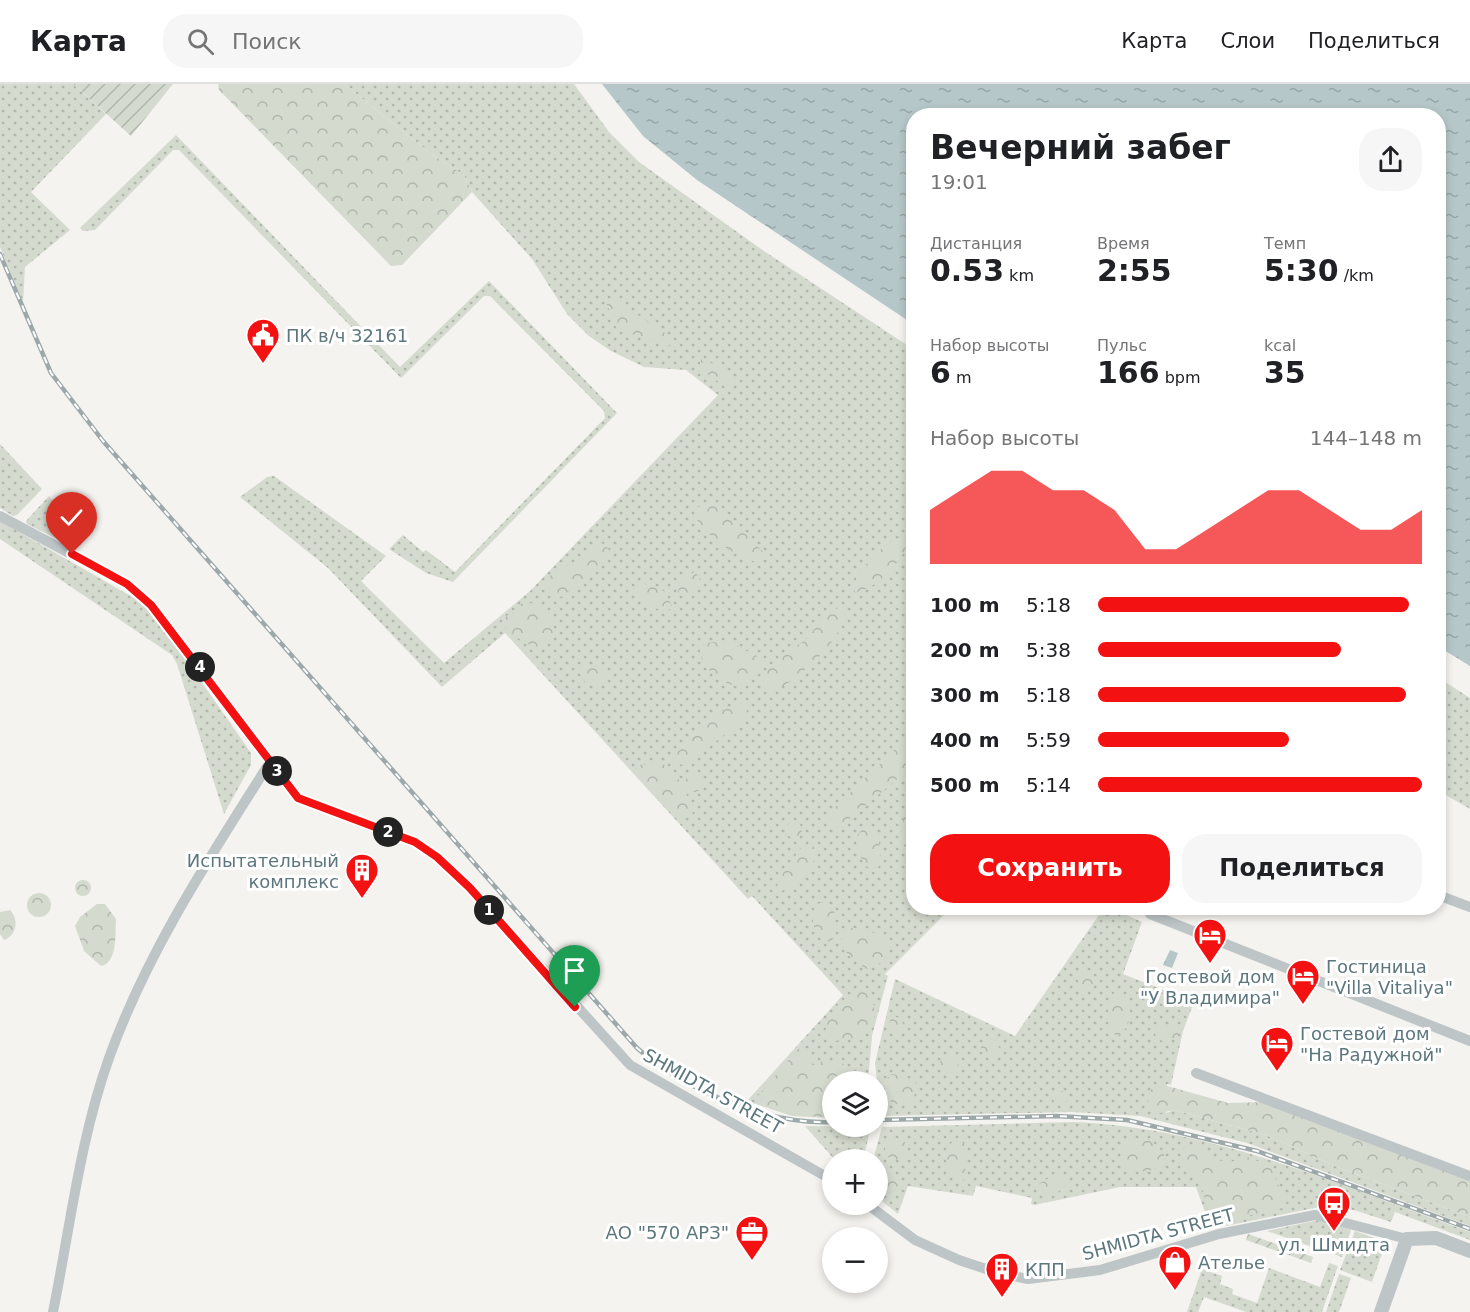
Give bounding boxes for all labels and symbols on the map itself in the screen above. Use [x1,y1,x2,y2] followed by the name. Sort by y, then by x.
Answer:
[245,317,281,364] public building icon: ПК в/ч 32161
[286,325,408,346] place label: ПК в/ч 32161
[46,492,97,554] pin
[185,652,215,682] pin: 4
[262,756,292,786] pin: 3
[373,817,403,847] pin: 2
[187,850,339,892] place label: Испытательный комплекс
[344,852,380,899] building icon: Испытательный комплекс
[474,895,504,925] pin: 1
[1192,917,1228,964] hotel icon: Гостевой дом "У Владимира"
[549,945,600,1007] pin
[1326,956,1453,998] place label: Гостиница "Villa Vitaliya"
[1285,958,1321,1005] hotel icon: Гостиница "Villa Vitaliya"
[1140,966,1280,1008] place label: Гостевой дом "У Владимира"
[1300,1023,1443,1065] place label: Гостевой дом "На Радужной"
[1259,1025,1295,1072] hotel icon: Гостевой дом "На Радужной"
[640,1044,787,1138] street label: SHMIDTA STREET
[1316,1185,1352,1232] bus stop icon: ул. Шмидта
[1080,1203,1237,1264] street label: SHMIDTA STREET
[734,1214,770,1261] office icon: АО "570 АРЗ"
[605,1222,729,1243] place label: АО "570 АРЗ"
[1278,1234,1390,1255] place label: ул. Шмидта
[1157,1244,1193,1291] shop icon: Ателье
[984,1251,1020,1298] building icon: КПП
[1198,1252,1265,1273] place label: Ателье
[1025,1259,1065,1280] place label: КПП

